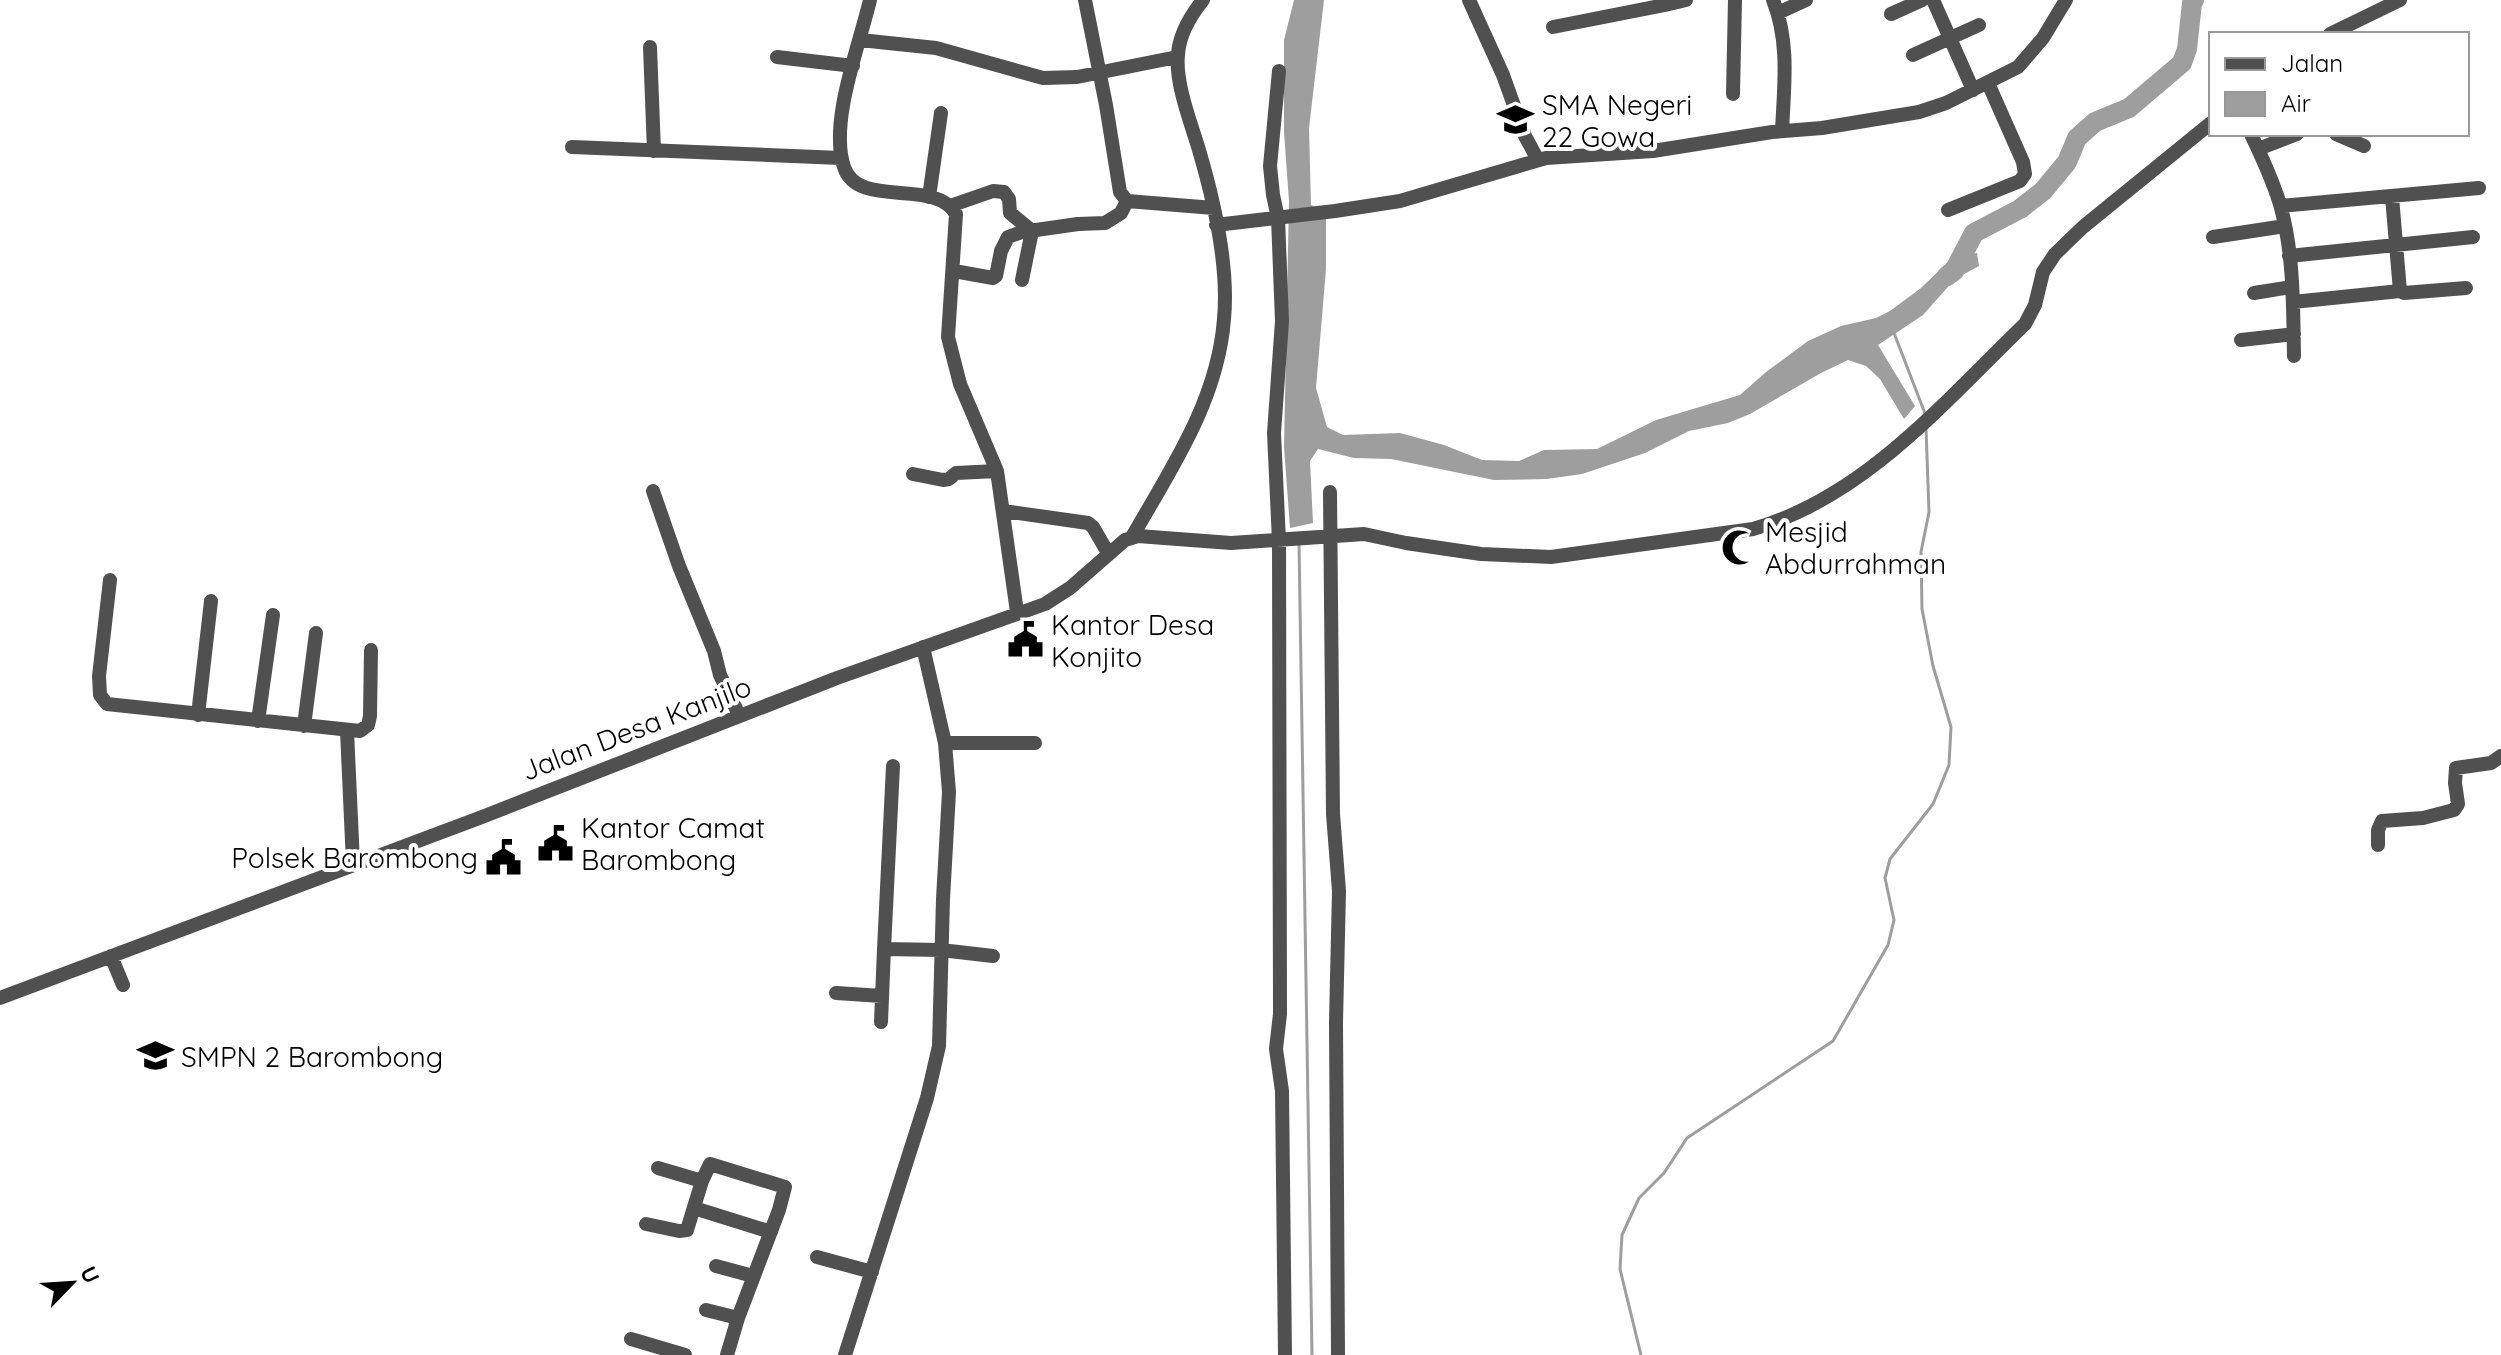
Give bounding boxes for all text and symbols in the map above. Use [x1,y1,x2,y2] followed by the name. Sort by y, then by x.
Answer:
[2209,32,2469,136] legend
[2281,48,2343,78] text: Jalan
[1542,87,1692,154] place label: SMA Negeri 22 Gowa
[2281,88,2311,118] text: Air
[1497,101,1535,139] school or university icon: SMA Negeri 22 Gowa
[1765,514,1946,581] place label: Mesjid Abdurrahman
[1720,528,1758,566] mosque icon: Mesjid Abdurrahman
[1051,607,1214,674] place label: Kantor Desa Konjito
[1006,621,1044,659] public building icon: Kantor Desa Konjito
[516,668,756,788] street label: Jalan Desa Kanjilo
[581,810,765,877] place label: Kantor Camat Barombong
[536,824,574,862] public building icon: Kantor Camat Barombong
[485,838,523,876] public building icon: Polsek Barombong
[231,840,478,875] place label: Polsek Barombong
[136,1037,174,1075] school or university icon: SMPN 2 Barombong
[181,1039,443,1074] place label: SMPN 2 Barombong
[32,1243,112,1323] north arrow
[74,1262,106,1287] text: U

